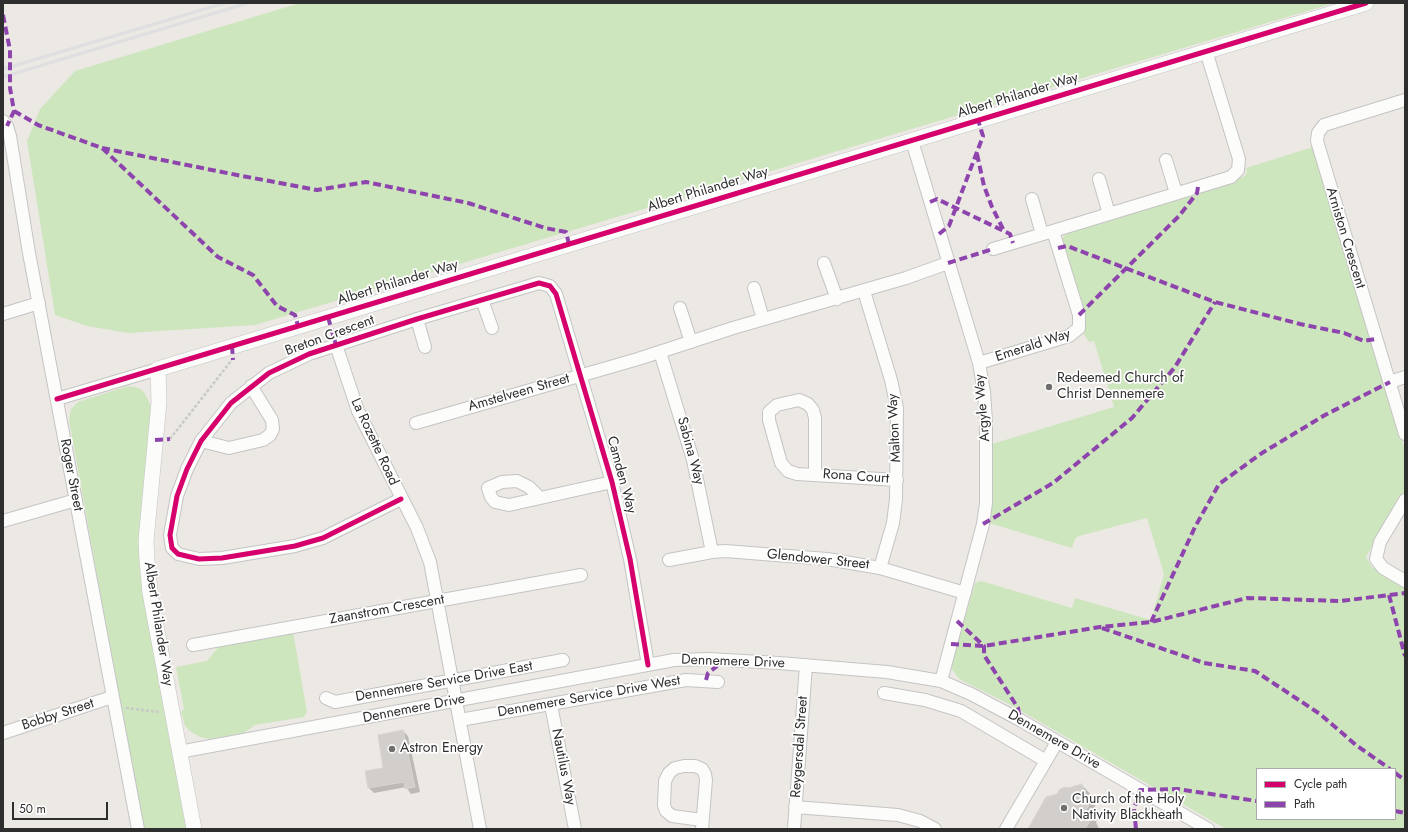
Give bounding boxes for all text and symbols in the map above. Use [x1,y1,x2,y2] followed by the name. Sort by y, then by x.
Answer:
[956,70,1080,122] street label: Albert Philander Way
[646,164,770,216] street label: Albert Philander Way
[1322,185,1368,291] street label: Arniston Crescent
[336,257,460,309] street label: Albert Philander Way
[283,312,377,360] street label: Breton Crescent
[993,326,1073,366] street label: Emerald Way
[466,370,572,416] street label: Amstelveen Street
[1057,371,1184,404] place label: Redeemed Church of Christ Dennemere
[972,373,994,443] street label: Argyle Way
[1044,382,1054,392] marker: Redeemed Church of Christ Dennemere
[885,393,905,463] street label: Malton Way
[346,396,402,488] street label: La Rozette Road
[673,415,707,487] street label: Sabina Way
[603,435,639,515] street label: Camden Way
[56,438,86,512] street label: Roger Street
[822,466,890,488] street label: Rona Court
[766,546,870,574] street label: Glendower Street
[140,561,176,687] street label: Albert Philander Way
[328,592,446,628] street label: Zaanstrom Crescent
[681,652,785,672] street label: Dennemere Drive
[354,658,534,706] street label: Dennemere Service Drive East
[496,673,682,721] street label: Dennemere Service Drive West
[361,691,467,727] street label: Dennemere Drive
[20,695,96,735] street label: Bobby Street
[788,696,812,798] street label: Reygersdal Street
[1005,707,1103,773] street label: Dennemere Drive
[547,727,579,807] street label: Nautilus Way
[400,741,483,757] place label: Astron Energy
[387,744,397,754] marker: Astron Energy
[1256,768,1396,820] legend
[1294,775,1347,793] text: Cycle path
[1072,792,1184,824] place label: Church of the Holy Nativity Blackheath
[14,794,110,820] scale bar
[1294,795,1315,813] text: Path
[19,800,46,818] text: 50 m
[1059,803,1069,813] marker: Church of the Holy Nativity Blackheath

